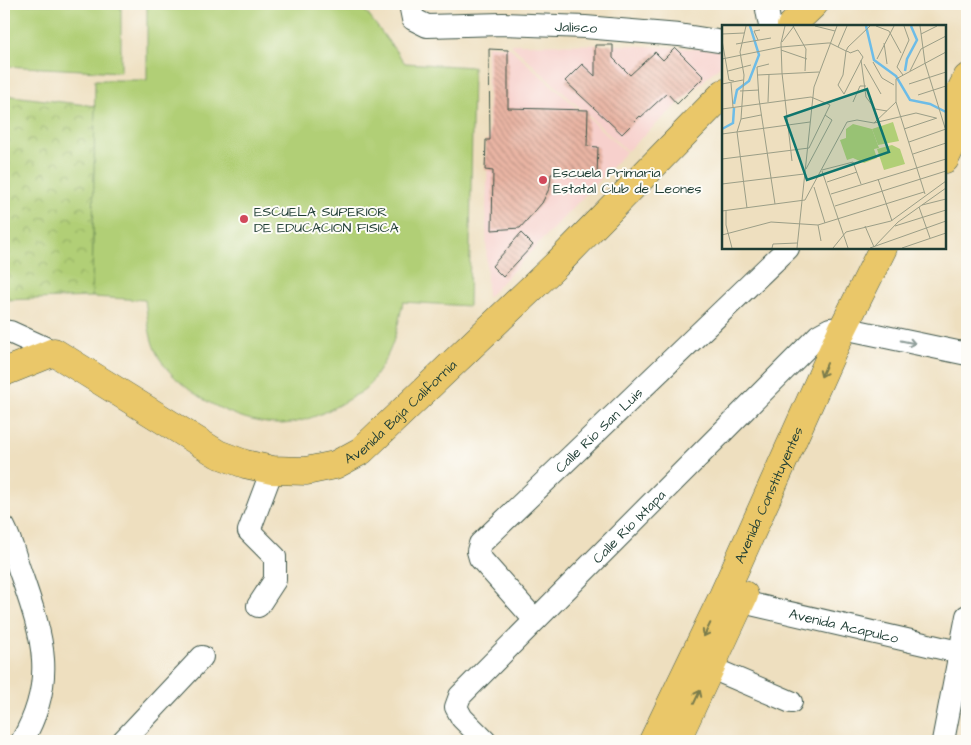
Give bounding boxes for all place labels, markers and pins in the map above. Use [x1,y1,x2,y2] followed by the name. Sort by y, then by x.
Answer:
[553,163,701,199] place label: Escuela Primaria Estatal Club de Leones
[537,174,549,186] marker: Escuela Primaria Estatal Club de Leones
[254,202,399,238] place label: ESCUELA SUPERIOR DE EDUCACION FISICA
[238,213,250,225] marker: ESCUELA SUPERIOR DE EDUCACION FISICA

